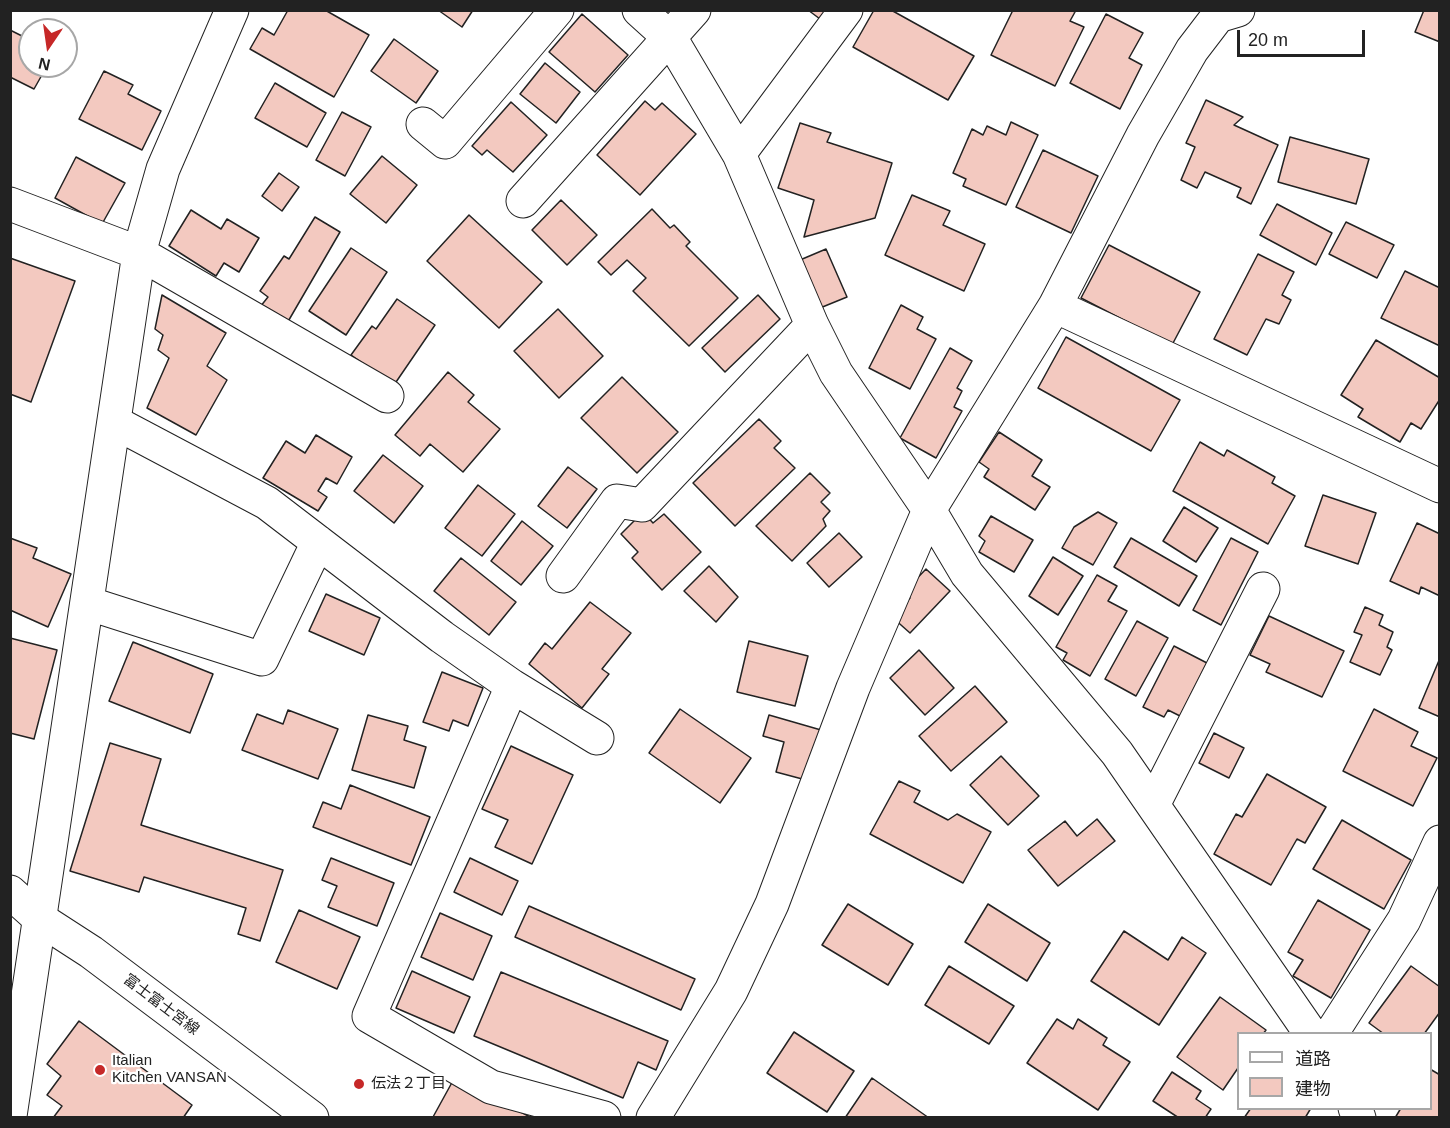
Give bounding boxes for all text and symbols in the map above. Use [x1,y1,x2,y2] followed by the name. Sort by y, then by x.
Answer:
[18,18,78,78] north arrow
[1240,18,1368,56] scale bar
[1248,30,1288,50] text: 20 m
[37,54,52,74] text: N
[120,971,202,1039] street label: 富士富士宮線
[1237,1032,1432,1110] legend
[1295,1049,1331,1069] text: 道路
[112,1052,227,1087] place label: Italian Kitchen VANSAN
[93,1063,107,1077] marker: Italian Kitchen VANSAN
[371,1075,446,1093] place label: 伝法２丁目
[352,1077,366,1091] marker: 伝法２丁目
[1295,1079,1331,1099] text: 建物

